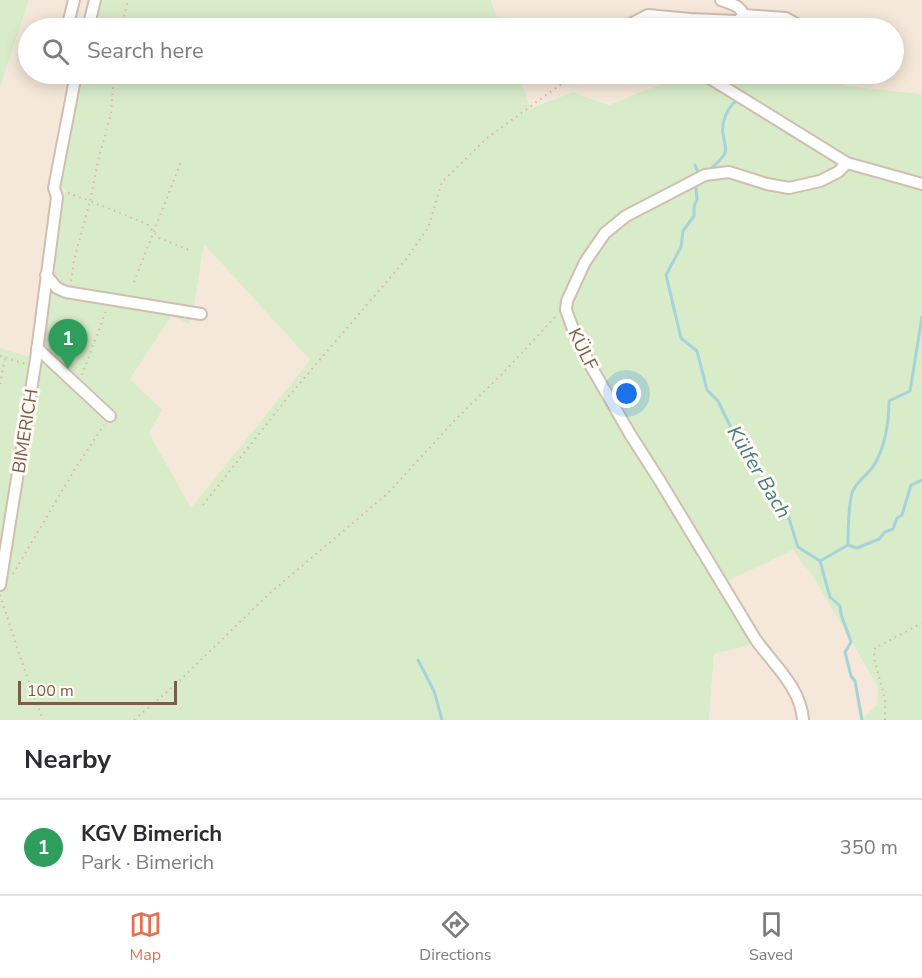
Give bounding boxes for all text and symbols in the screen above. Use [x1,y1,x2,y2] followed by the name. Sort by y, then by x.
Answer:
[18,18,904,84] search box
[39,35,72,68] icon: search
[87,36,204,66] text: Search here
[48,320,88,369] pin: 1
[563,324,603,374] street label: KÜLF
[612,379,641,408] your location
[6,387,44,475] street label: BIMERICH
[721,421,797,523] water label: Külfer Bach
[18,678,177,706] scale bar
[27,680,74,702] text: 100 m
[24,742,111,777] text: Nearby
[81,819,222,849] text: KGV Bimerich
[38,834,50,861] text: 1
[840,834,898,861] text: 350 m
[81,849,214,876] text: Park · Bimerich
[129,908,162,966] tab: Map
[419,908,491,966] tab: Directions
[749,908,793,966] tab: Saved

